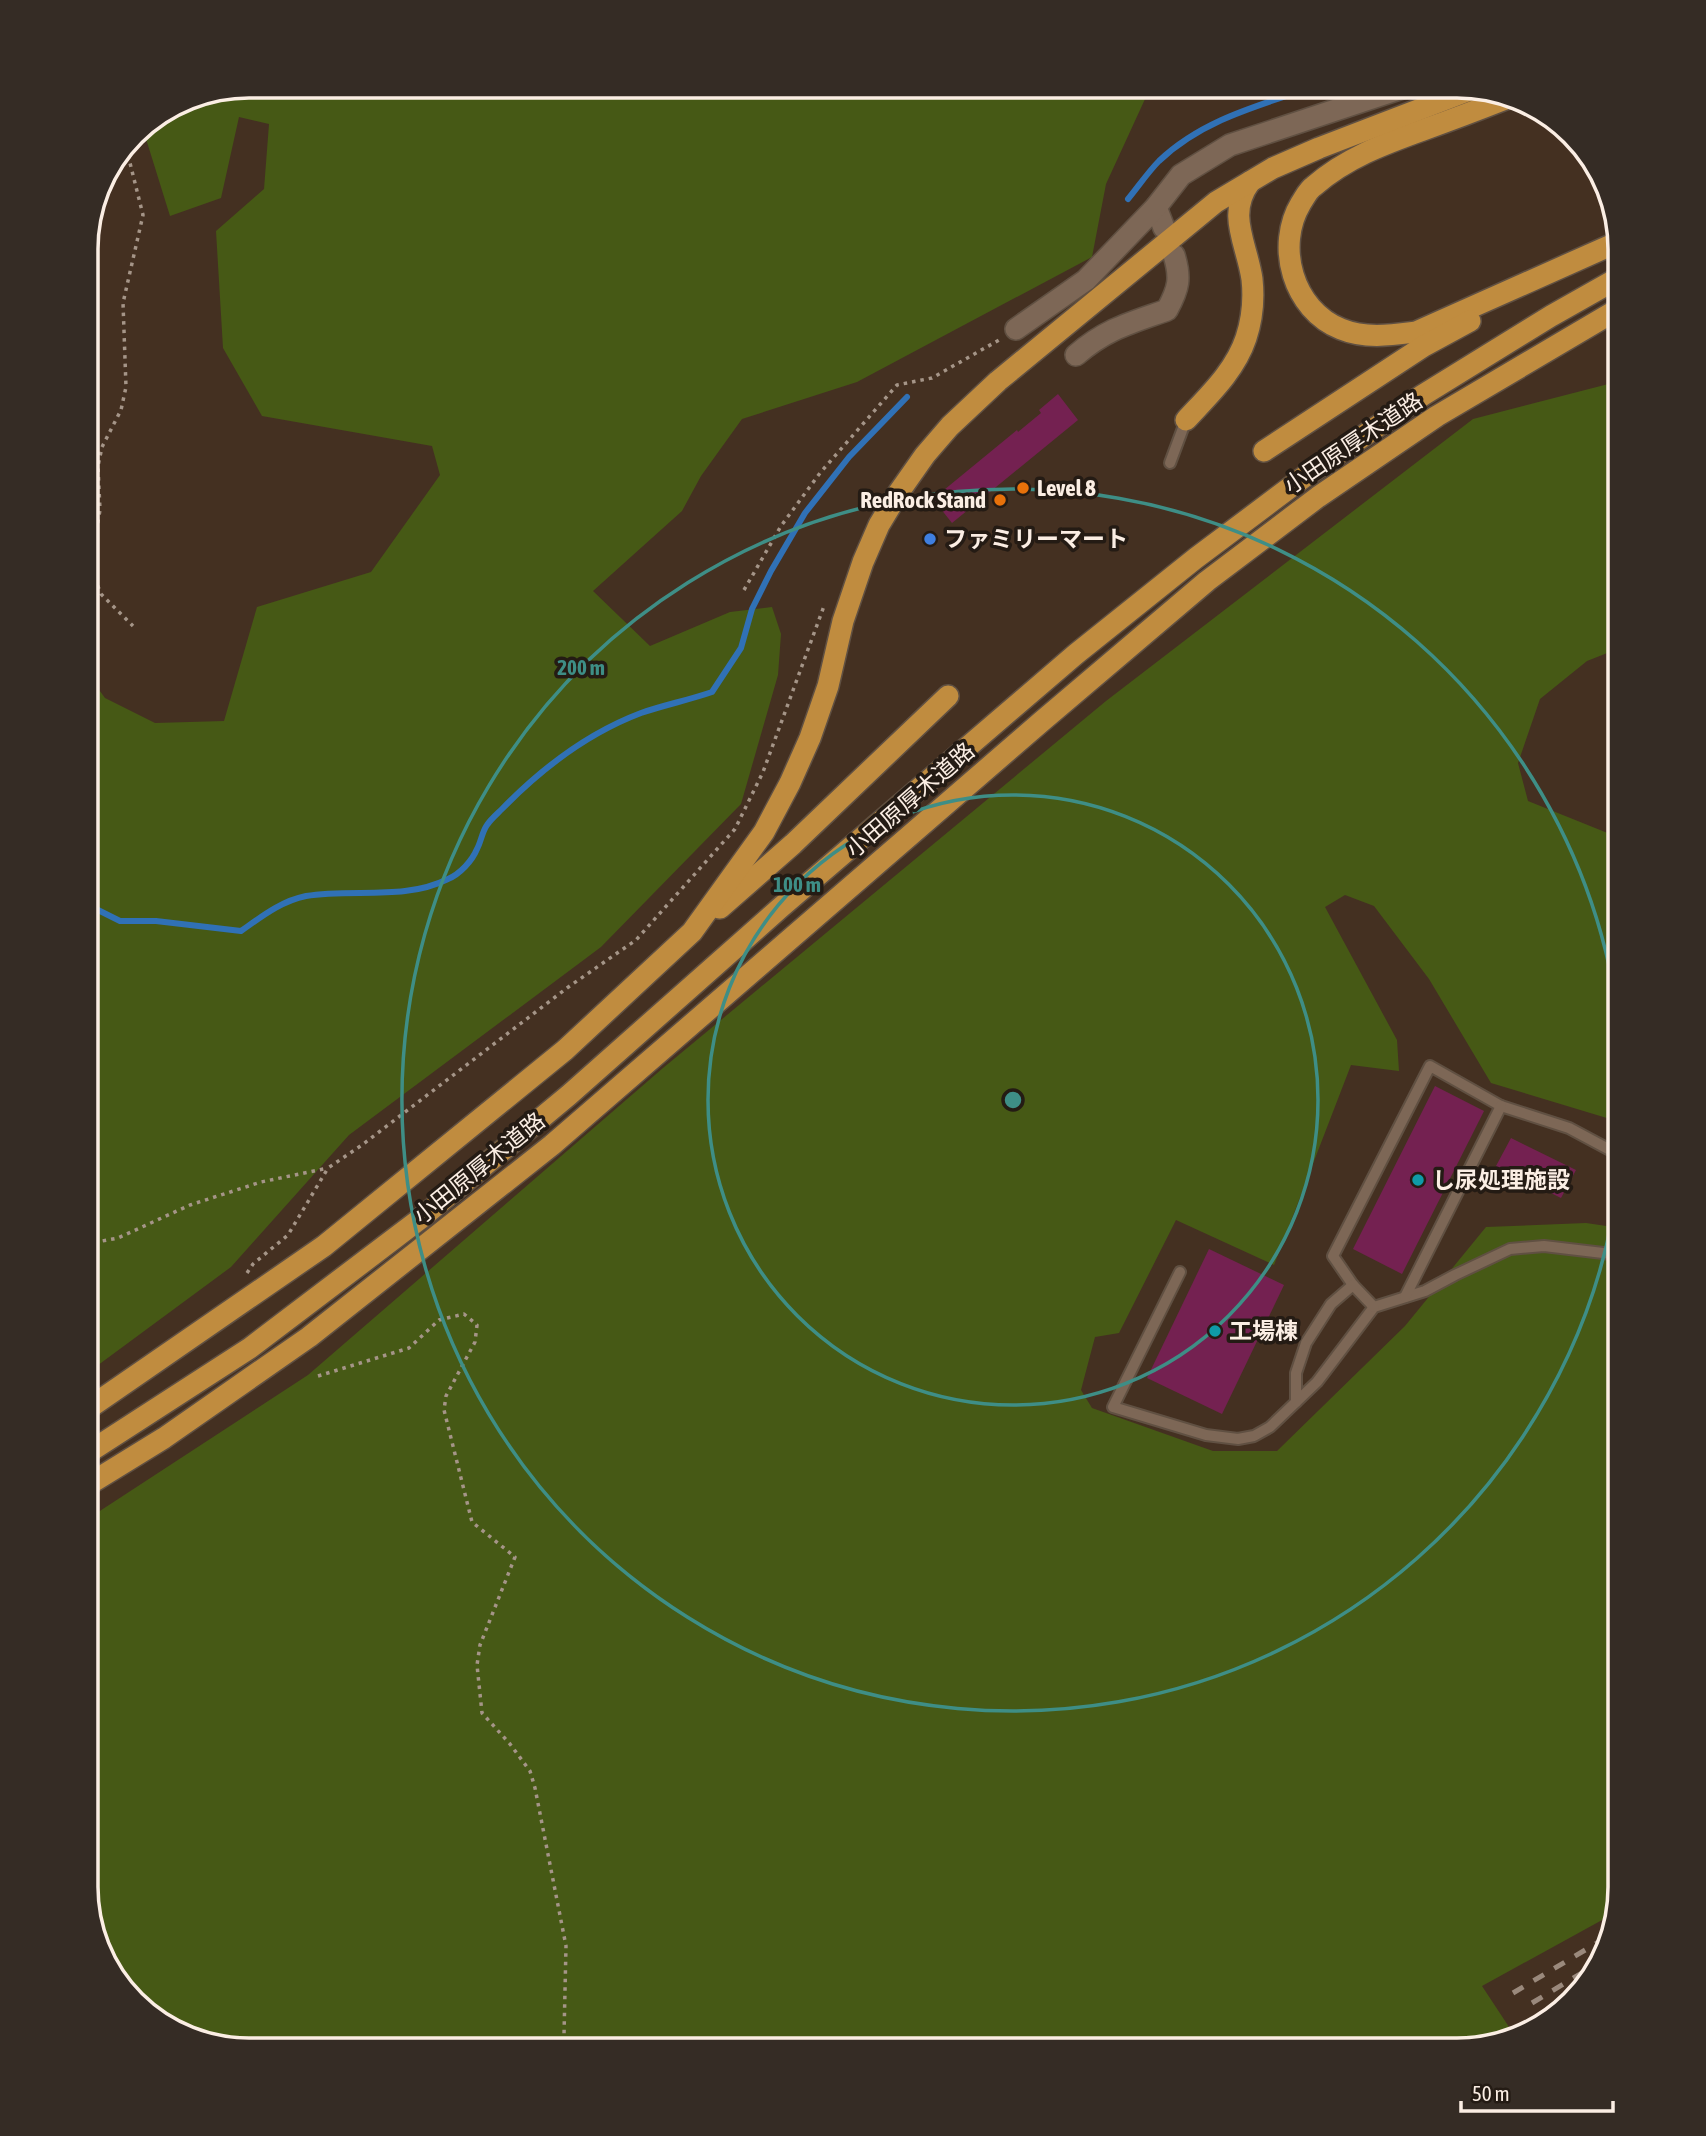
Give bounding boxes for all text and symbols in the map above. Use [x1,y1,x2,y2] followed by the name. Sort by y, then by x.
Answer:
[1279,387,1427,499] street label: 小田原厚木道路
[1037,475,1096,501] place label: Level 8
[1015,480,1031,496] marker: Level 8
[860,487,986,513] place label: RedRock Stand
[992,492,1008,508] marker: RedRock Stand
[944,526,1128,552] place label: ファミリーマート
[922,531,938,547] marker: ファミリーマート
[557,655,605,679] text: 200 m
[841,737,979,863] street label: 小田原厚木道路
[773,872,821,896] text: 100 m
[1001,1088,1025,1112] centre of rings
[408,1107,550,1229] street label: 小田原厚木道路
[1432,1167,1570,1193] place label: し尿処理施設
[1410,1172,1426,1188] marker: し尿処理施設
[1229,1318,1298,1344] place label: 工場棟
[1207,1323,1223,1339] marker: 工場棟
[1461,2070,1613,2114] scale bar
[1472,2081,1510,2105] text: 50 m

